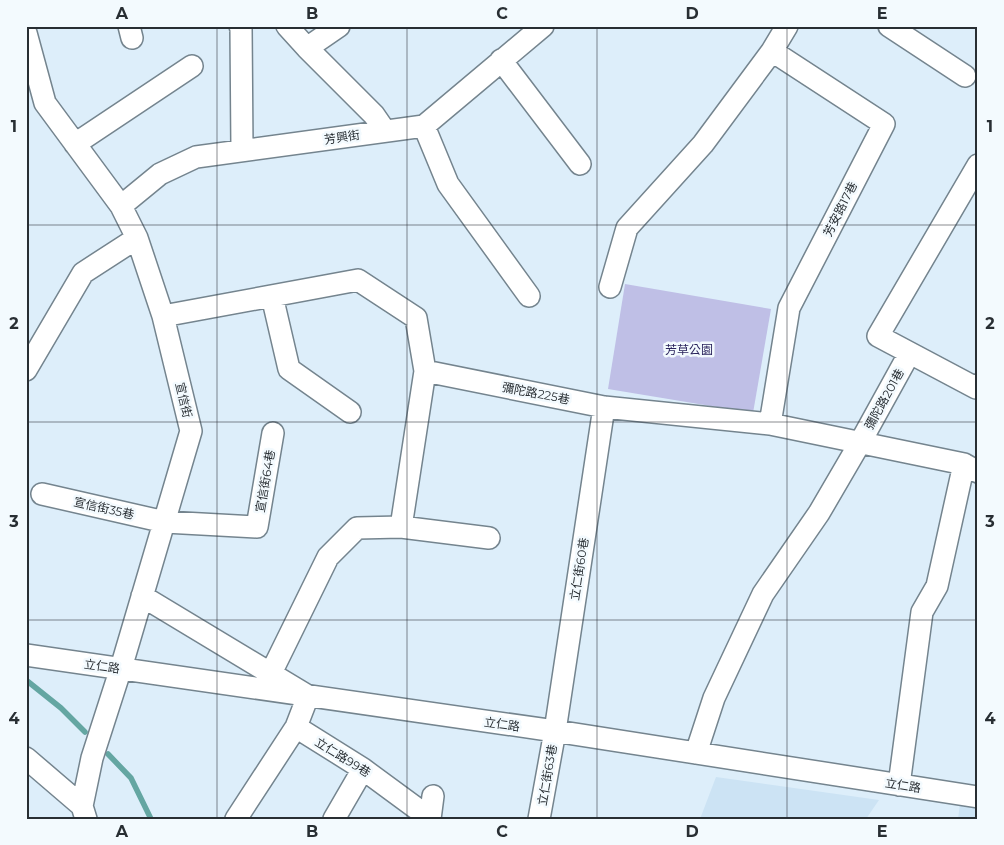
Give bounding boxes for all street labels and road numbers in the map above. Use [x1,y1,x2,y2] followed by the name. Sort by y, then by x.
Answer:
[323,127,361,147] street label: 芳興街
[820,179,860,239] street label: 芳安路17巷
[861,366,907,432] street label: 彌陀路201巷
[501,379,571,407] street label: 彌陀路225巷
[173,381,195,419] street label: 宣信街
[252,449,278,513] street label: 宣信街64巷
[72,494,136,522] street label: 宣信街35巷
[567,537,591,601] street label: 立仁街60巷
[83,656,121,676] street label: 立仁路
[483,714,521,734] street label: 立仁路
[312,734,374,780] street label: 立仁路99巷
[534,743,560,807] street label: 立仁街63巷
[884,775,922,795] street label: 立仁路

